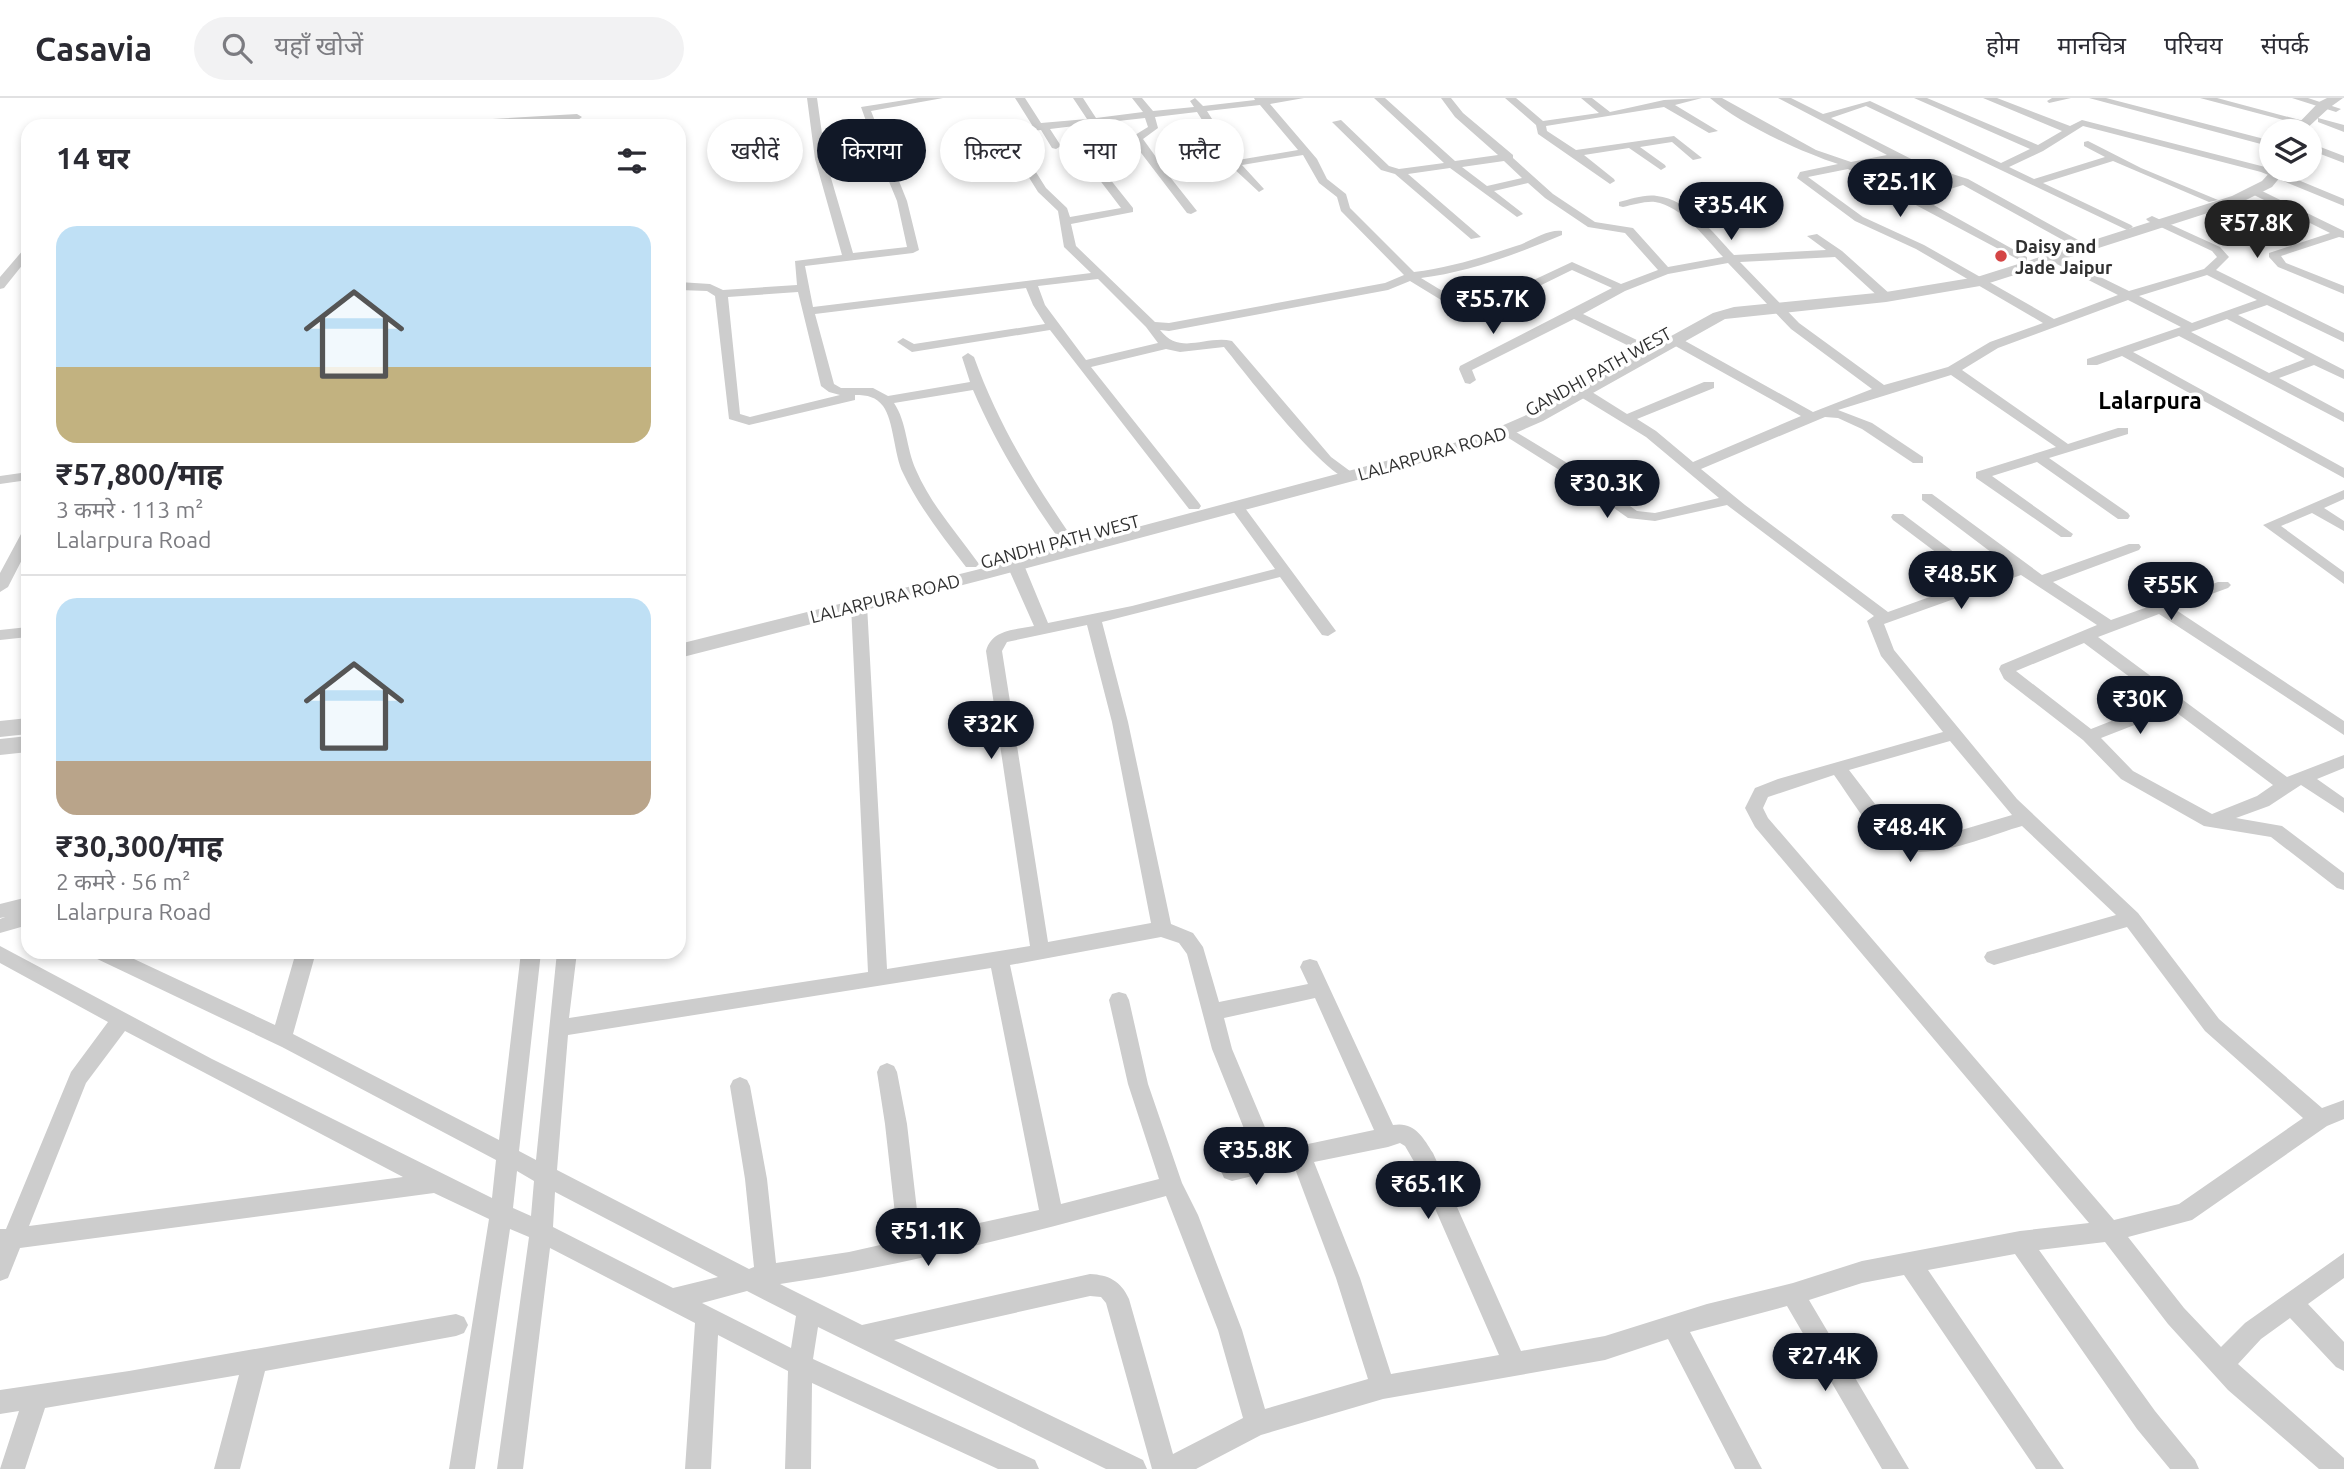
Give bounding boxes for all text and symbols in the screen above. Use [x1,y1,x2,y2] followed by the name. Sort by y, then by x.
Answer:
[194,17,684,80] search box
[218,29,256,67] icon: search
[35,30,152,67] text: Casavia
[274,31,363,60] text: यहाँ खोजें
[1986,32,2019,59] text: होम
[2057,32,2126,59] text: मानचित्र
[2164,32,2223,59] text: परिचय
[2261,32,2309,59] text: संपर्क
[707,119,803,182] chip: खरीदें
[817,119,926,182] chip: किराया
[940,119,1045,182] chip: फ़िल्टर
[1059,119,1141,182] chip: नया
[1155,119,1244,182] chip: फ़्लैट
[2259,119,2322,182] map controls
[2259,119,2322,182] button: layers
[56,141,130,175] text: 14 घर
[613,142,651,180] icon: filters
[1843,159,1957,219] pin: ₹25.1K
[1864,169,1936,194] text: ₹25.1K
[1674,183,1788,242] pin: ₹35.4K
[1695,192,1767,217] text: ₹35.4K
[2200,200,2314,260] pin: ₹57.8K
[2221,210,2293,235] text: ₹57.8K
[2015,236,2113,277] place label: Daisy and Jade Jaipur
[1993,248,2009,264] marker: Daisy and Jade Jaipur
[291,271,417,397] icon: home
[1436,276,1550,336] pin: ₹55.7K
[1457,286,1529,311] text: ₹55.7K
[1521,322,1675,420] street label: GANDHI PATH WEST
[2098,388,2202,413] district label: Lalarpura
[1355,422,1509,484] street label: LALARPURA ROAD
[56,457,223,491] text: ₹57,800/माह
[1550,460,1664,520] pin: ₹30.3K
[1571,470,1643,495] text: ₹30.3K
[56,497,204,522] text: 3 कमरे · 113 m²
[978,510,1142,572] street label: GANDHI PATH WEST
[56,527,212,552] text: Lalarpura Road
[1904,552,2018,611] pin: ₹48.5K
[1925,561,1997,586] text: ₹48.5K
[2130,562,2212,622] pin: ₹55K
[808,570,962,626] street label: LALARPURA ROAD
[2144,572,2198,597] text: ₹55K
[291,643,417,769] icon: home
[2099,676,2181,736] pin: ₹30K
[2113,686,2167,711] text: ₹30K
[950,702,1032,761] pin: ₹32K
[964,711,1018,736] text: ₹32K
[1853,804,1967,864] pin: ₹48.4K
[1874,814,1946,839] text: ₹48.4K
[56,829,223,863] text: ₹30,300/माह
[56,869,191,894] text: 2 कमरे · 56 m²
[56,899,212,924] text: Lalarpura Road
[1199,1128,1313,1187] pin: ₹35.8K
[1220,1137,1292,1162] text: ₹35.8K
[1371,1162,1485,1221] pin: ₹65.1K
[1392,1171,1464,1196] text: ₹65.1K
[871,1208,985,1268] pin: ₹51.1K
[892,1218,964,1243] text: ₹51.1K
[1768,1334,1882,1393] pin: ₹27.4K
[1789,1343,1861,1368] text: ₹27.4K

